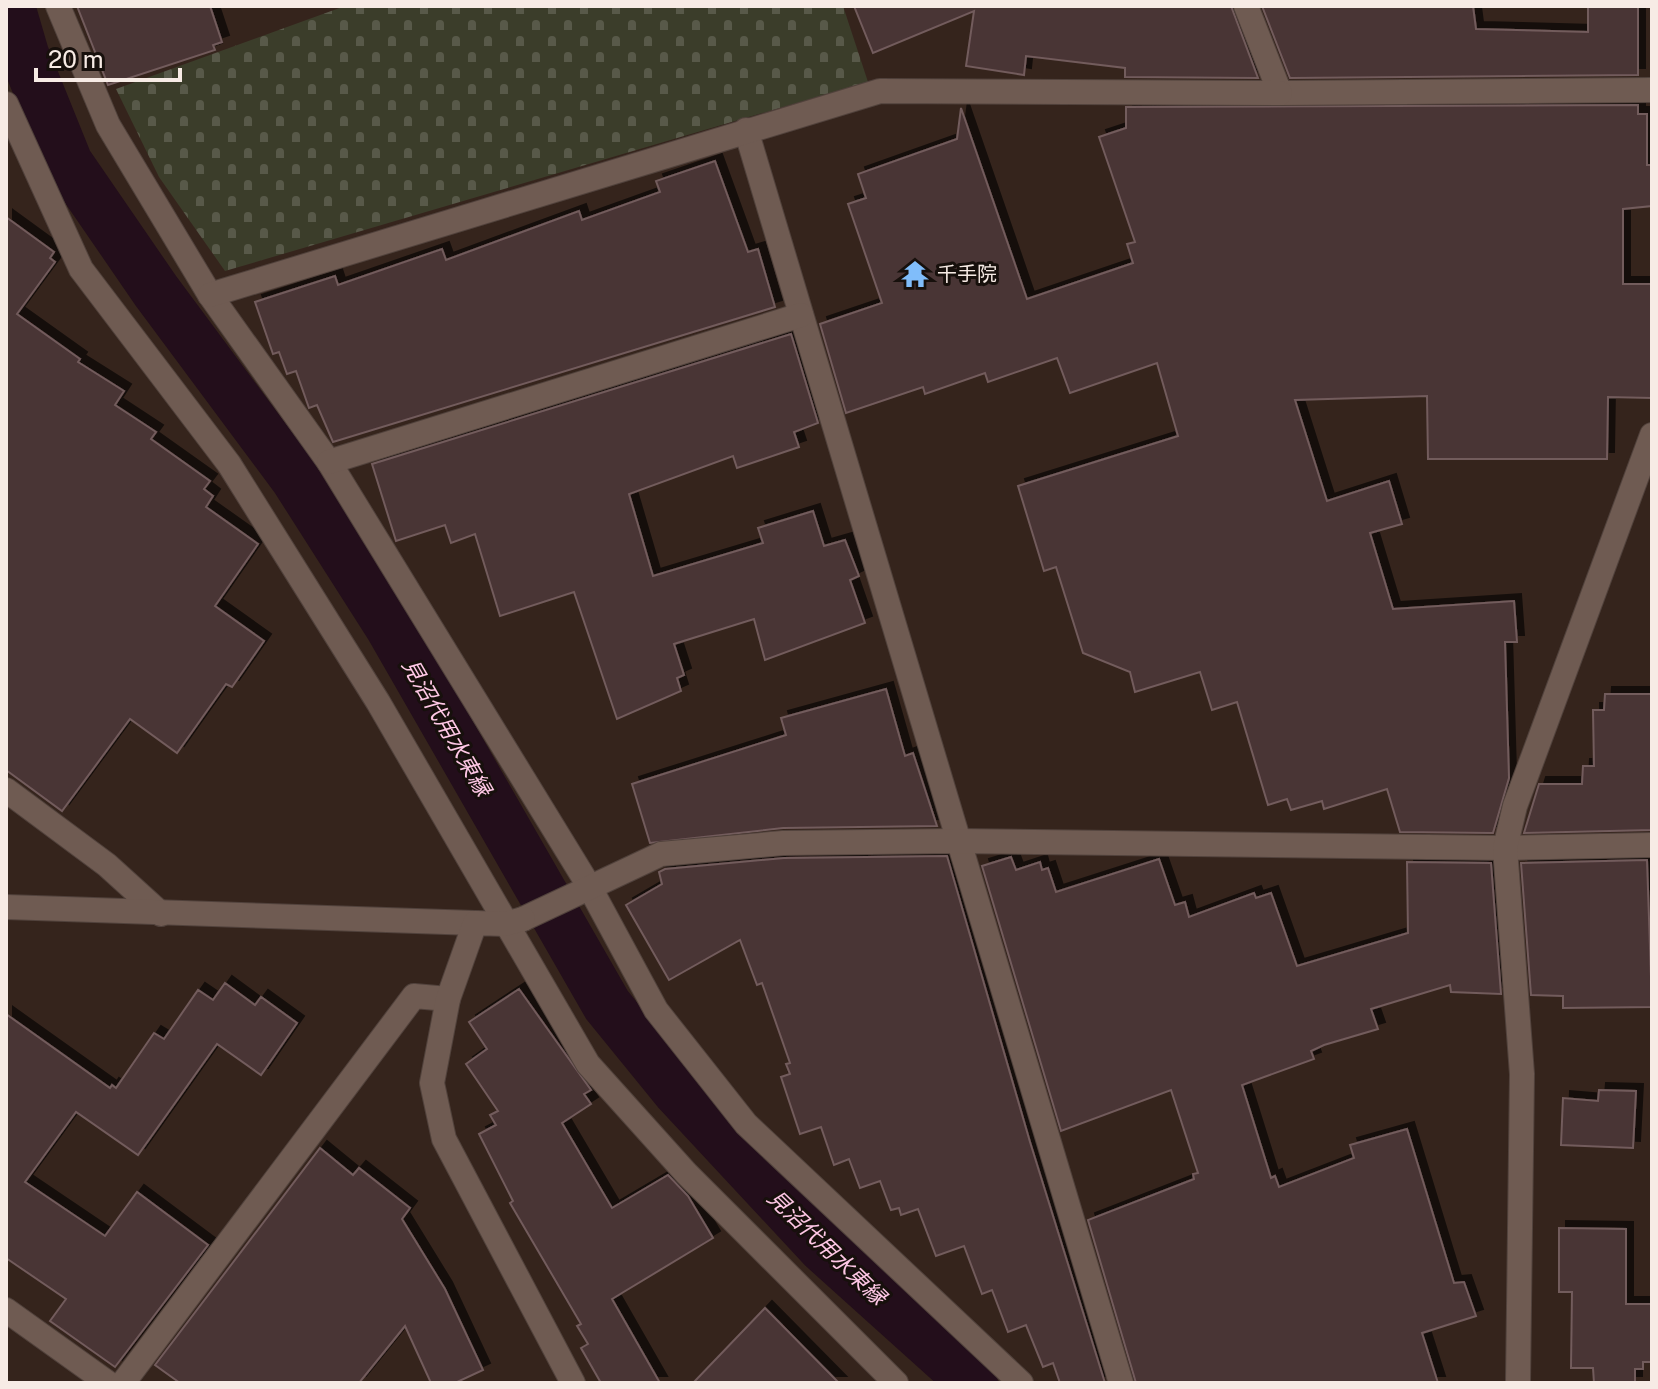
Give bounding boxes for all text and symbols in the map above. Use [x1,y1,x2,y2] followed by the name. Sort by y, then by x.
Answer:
[36,32,180,82] scale bar
[48,45,104,73] text: 20 m
[900,259,930,289] temple icon: 千手院
[937,262,997,286] place label: 千手院
[397,654,498,803] water label: 見沼代用水東縁
[763,1184,894,1312] water label: 見沼代用水東縁

